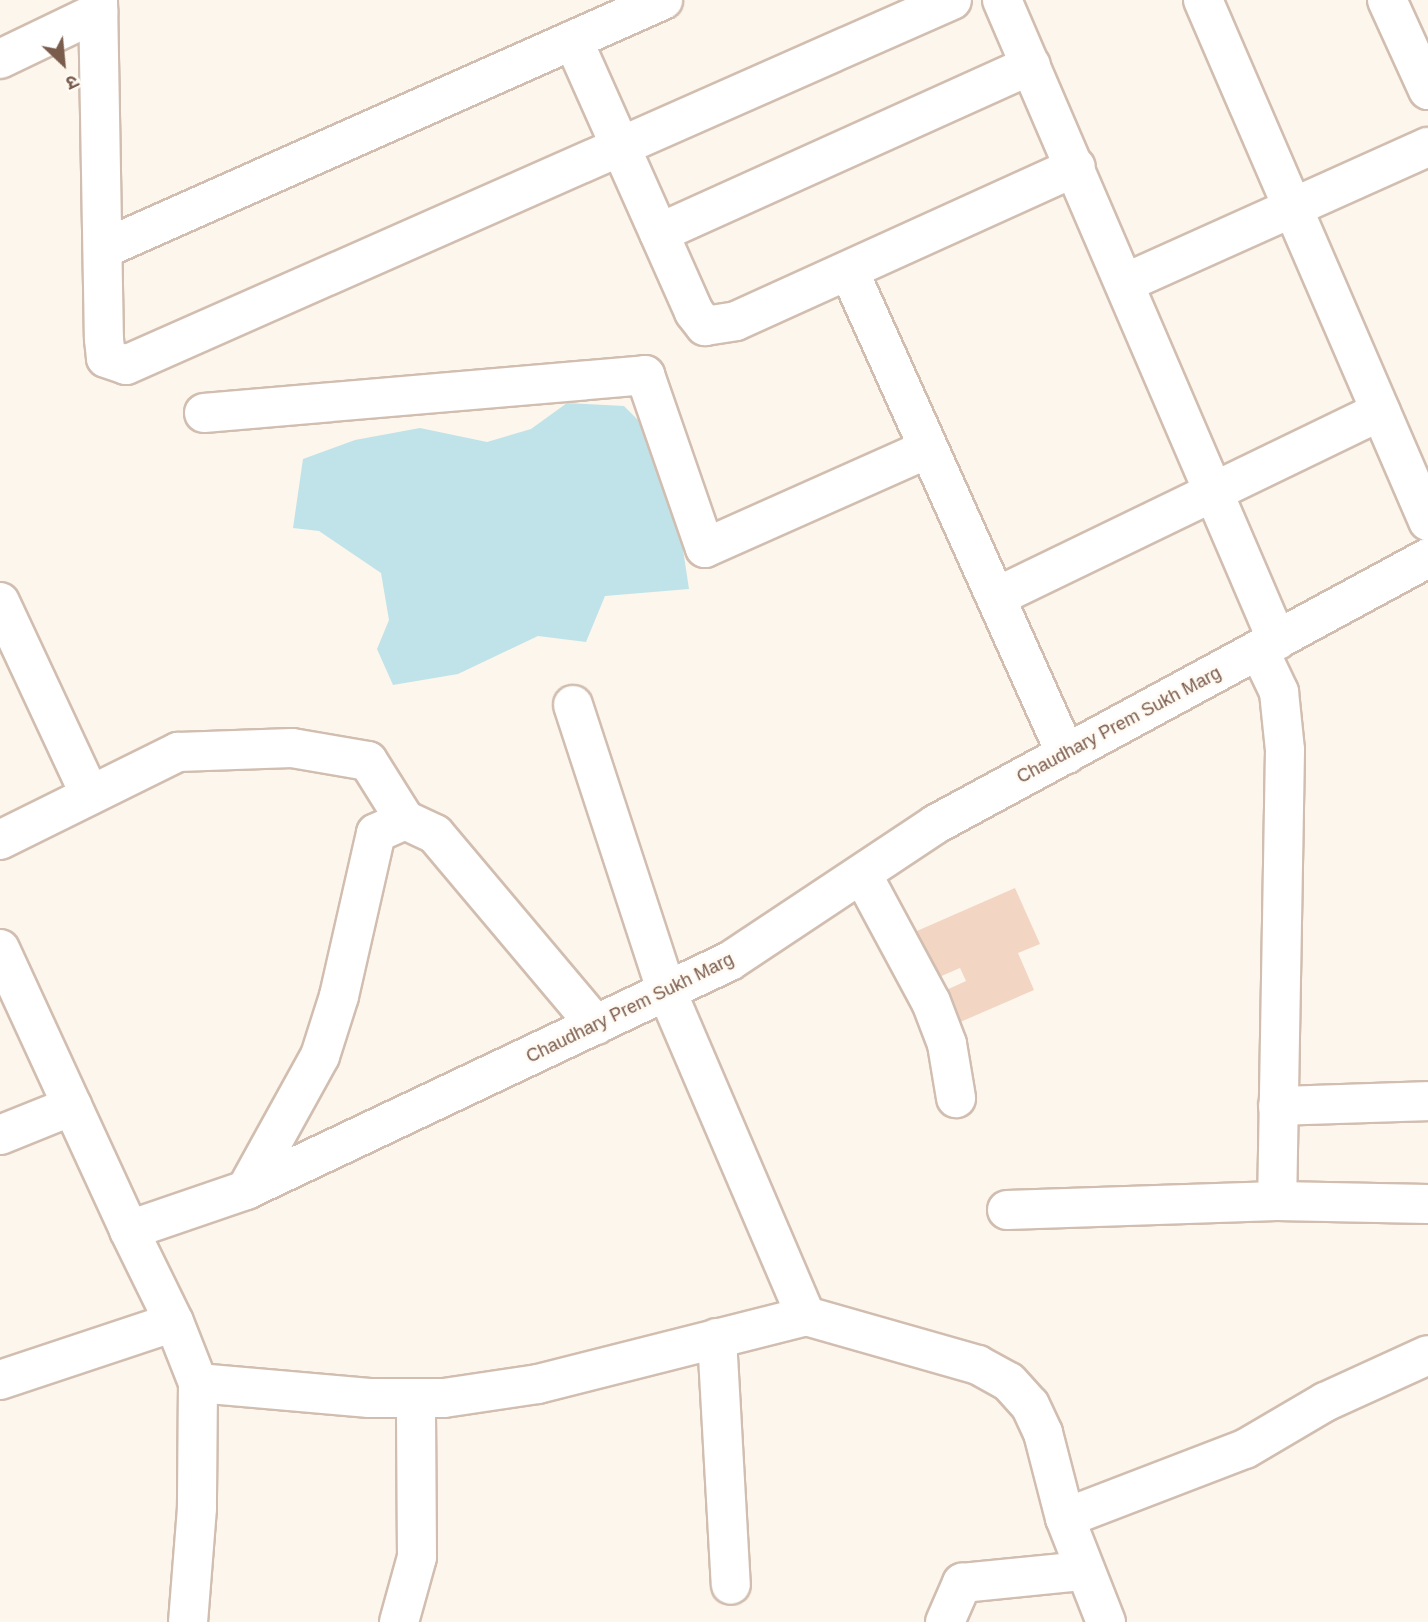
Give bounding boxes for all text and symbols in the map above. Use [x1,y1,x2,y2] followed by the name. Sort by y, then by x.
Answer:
[28,28,98,98] north arrow
[63,70,82,94] text: उ
[1013,662,1225,788] street label: Chaudhary Prem Sukh Marg
[523,948,737,1068] street label: Chaudhary Prem Sukh Marg

